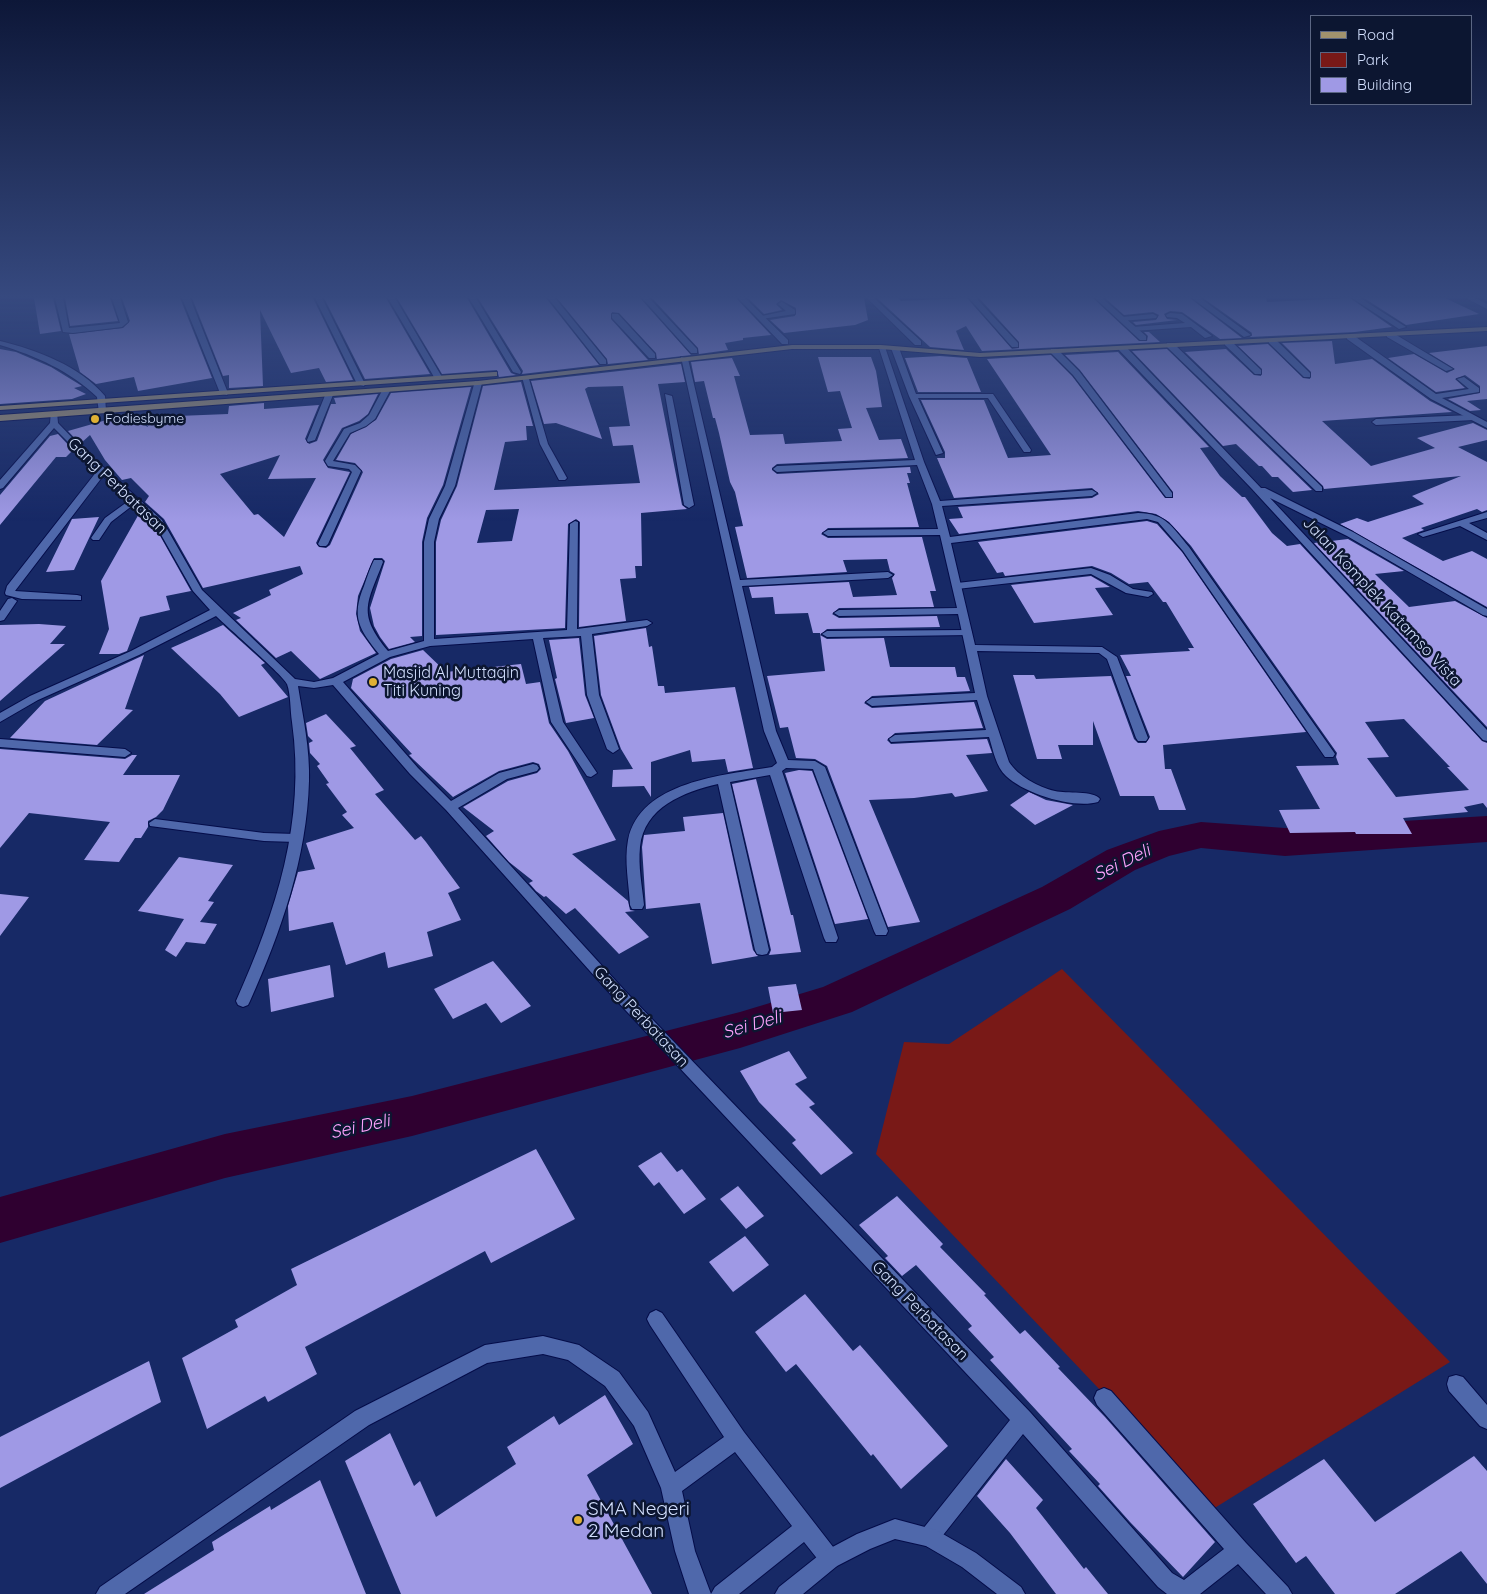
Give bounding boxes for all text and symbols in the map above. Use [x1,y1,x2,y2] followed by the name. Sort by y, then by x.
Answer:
[1310,15,1472,105] legend
[1357,25,1394,44] text: Road
[1357,50,1389,69] text: Park
[1357,75,1412,94] text: Building
[105,411,184,427] place label: Fodiesbyme
[89,413,101,425] marker: Fodiesbyme
[63,434,171,538] street label: Gang Perbatasan
[1299,513,1465,691] street label: Jalan Komplek Katamso Vista
[383,663,519,701] place label: Masjid Al Muttaqin Titi Kuning
[367,676,379,688] marker: Masjid Al Muttaqin Titi Kuning
[1090,840,1154,886] water label: Sei Deli
[590,963,692,1071] street label: Gang Perbatasan
[720,1006,784,1044] water label: Sei Deli
[328,1110,392,1144] water label: Sei Deli
[868,1257,972,1365] street label: Gang Perbatasan
[588,1498,690,1542] place label: SMA Negeri 2 Medan
[572,1514,584,1526] marker: SMA Negeri 2 Medan

